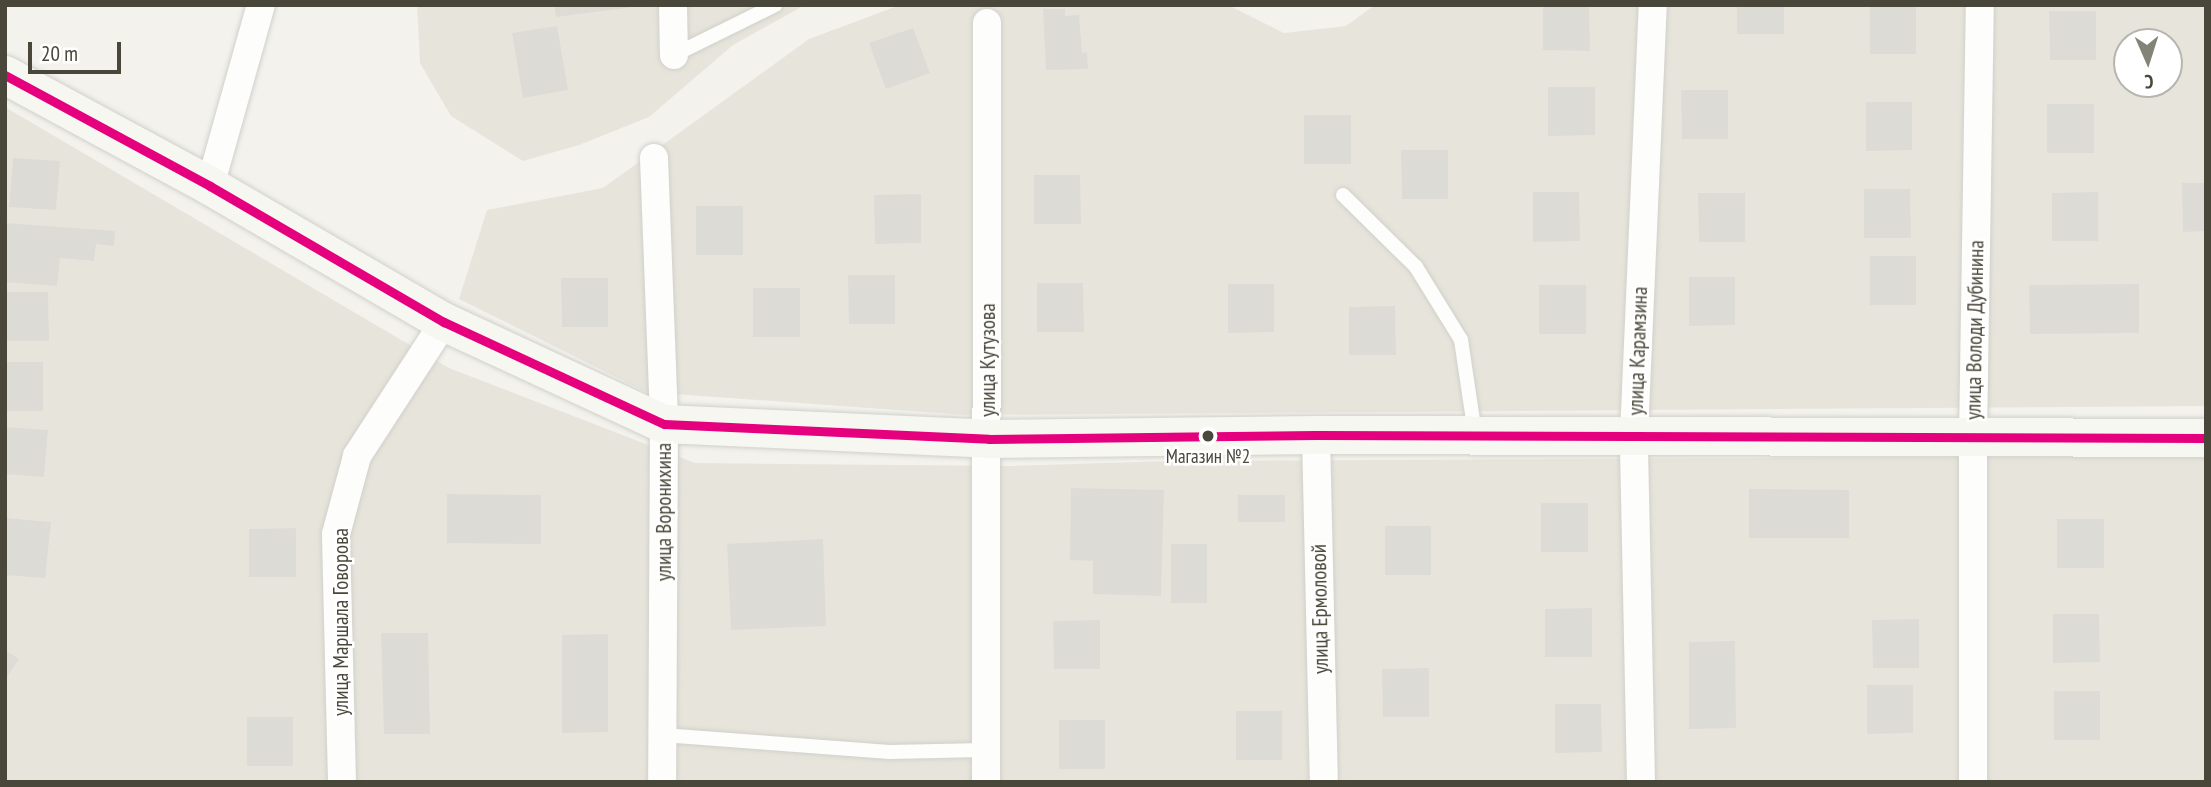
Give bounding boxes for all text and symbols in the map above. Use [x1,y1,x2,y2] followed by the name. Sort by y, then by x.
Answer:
[32,28,124,72] scale bar
[2113,28,2183,98] north arrow
[41,40,78,67] text: 20 m
[2144,70,2154,94] text: С
[1961,240,1989,420] street label: улица Володи Дубинина
[1623,286,1653,416] street label: улица Карамзина
[975,303,1001,417] street label: улица Кутузова
[1201,429,1215,443] marker: Магазин №2
[651,443,677,581] street label: улица Воронихина
[1166,446,1250,468] place label: Магазин №2
[328,528,354,716] street label: улица Маршала Говорова
[1306,544,1334,674] street label: улица Ермоловой

